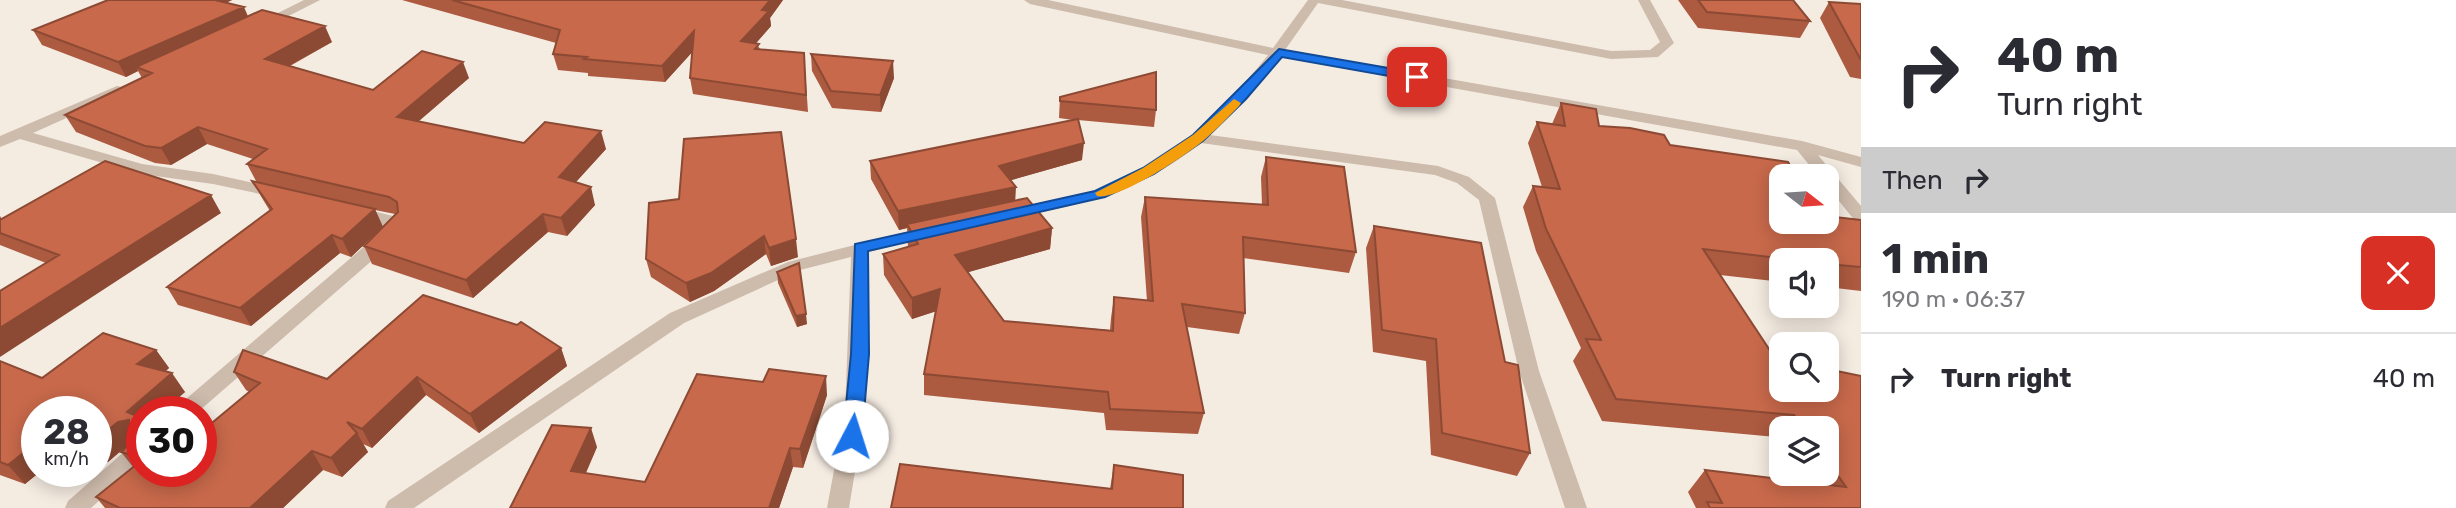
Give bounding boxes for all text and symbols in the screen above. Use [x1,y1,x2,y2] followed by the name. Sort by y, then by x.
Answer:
[1997,26,2119,84] text: 40 m
[1882,28,1973,119] icon: right
[1387,47,1447,107] pin
[1398,58,1436,96] icon: arrive
[1997,85,2142,123] text: Turn right
[1957,161,1995,199] icon: right
[1769,164,1839,234] north arrow
[1769,164,1839,486] map controls
[1882,165,1943,196] text: Then
[1882,234,1989,284] text: 1 min
[2361,236,2435,310] button: close
[1769,248,1839,318] button: sound
[1882,285,2025,313] text: 190 m · 06:37
[1769,332,1839,402] button: search
[1882,360,1920,398] icon: right
[1941,363,2071,394] text: Turn right
[2373,363,2435,394] text: 40 m
[126,396,217,487] speed limit sign: 30
[815,399,889,473] position arrow
[43,411,90,453] text: 28
[1769,416,1839,486] button: layers
[44,448,89,470] text: km/h

